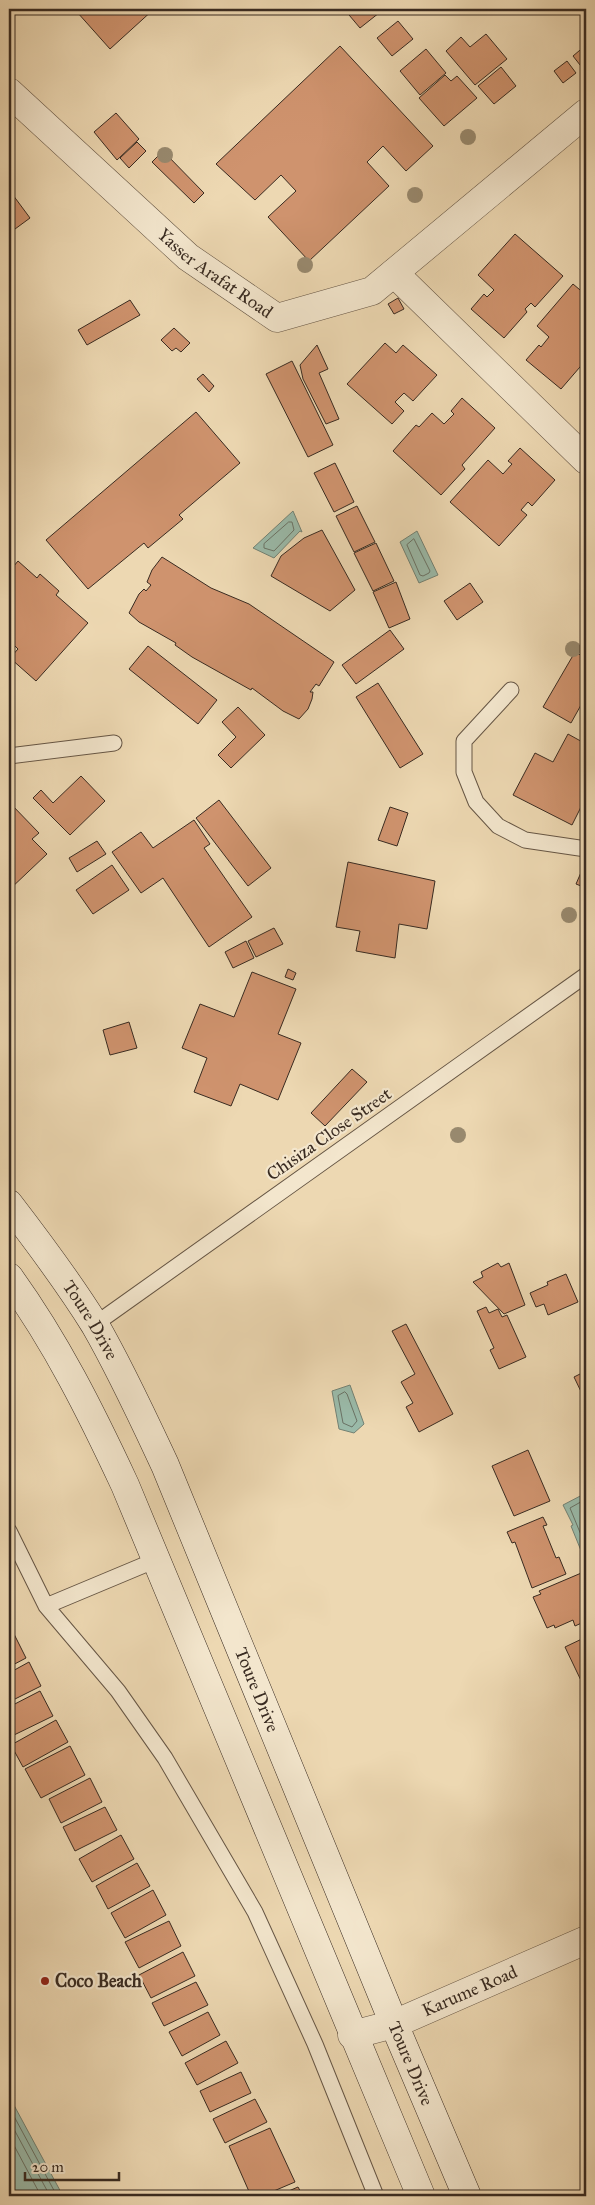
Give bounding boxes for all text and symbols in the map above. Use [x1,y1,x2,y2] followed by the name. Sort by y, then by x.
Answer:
[153,224,277,323] street label: Yasser Arafat Road
[262,1082,396,1185] street label: Chisiza Close Street
[58,1276,123,1364] street label: Toure Drive
[230,1644,284,1735] street label: Toure Drive
[419,1960,521,2021] street label: Karume Road
[55,1970,143,1992] place label: Coco Beach
[39,1975,51,1987] marker: Coco Beach
[383,2018,438,2109] street label: Toure Drive
[25,2150,119,2182] scale bar
[32,2158,64,2176] text: 20 m

